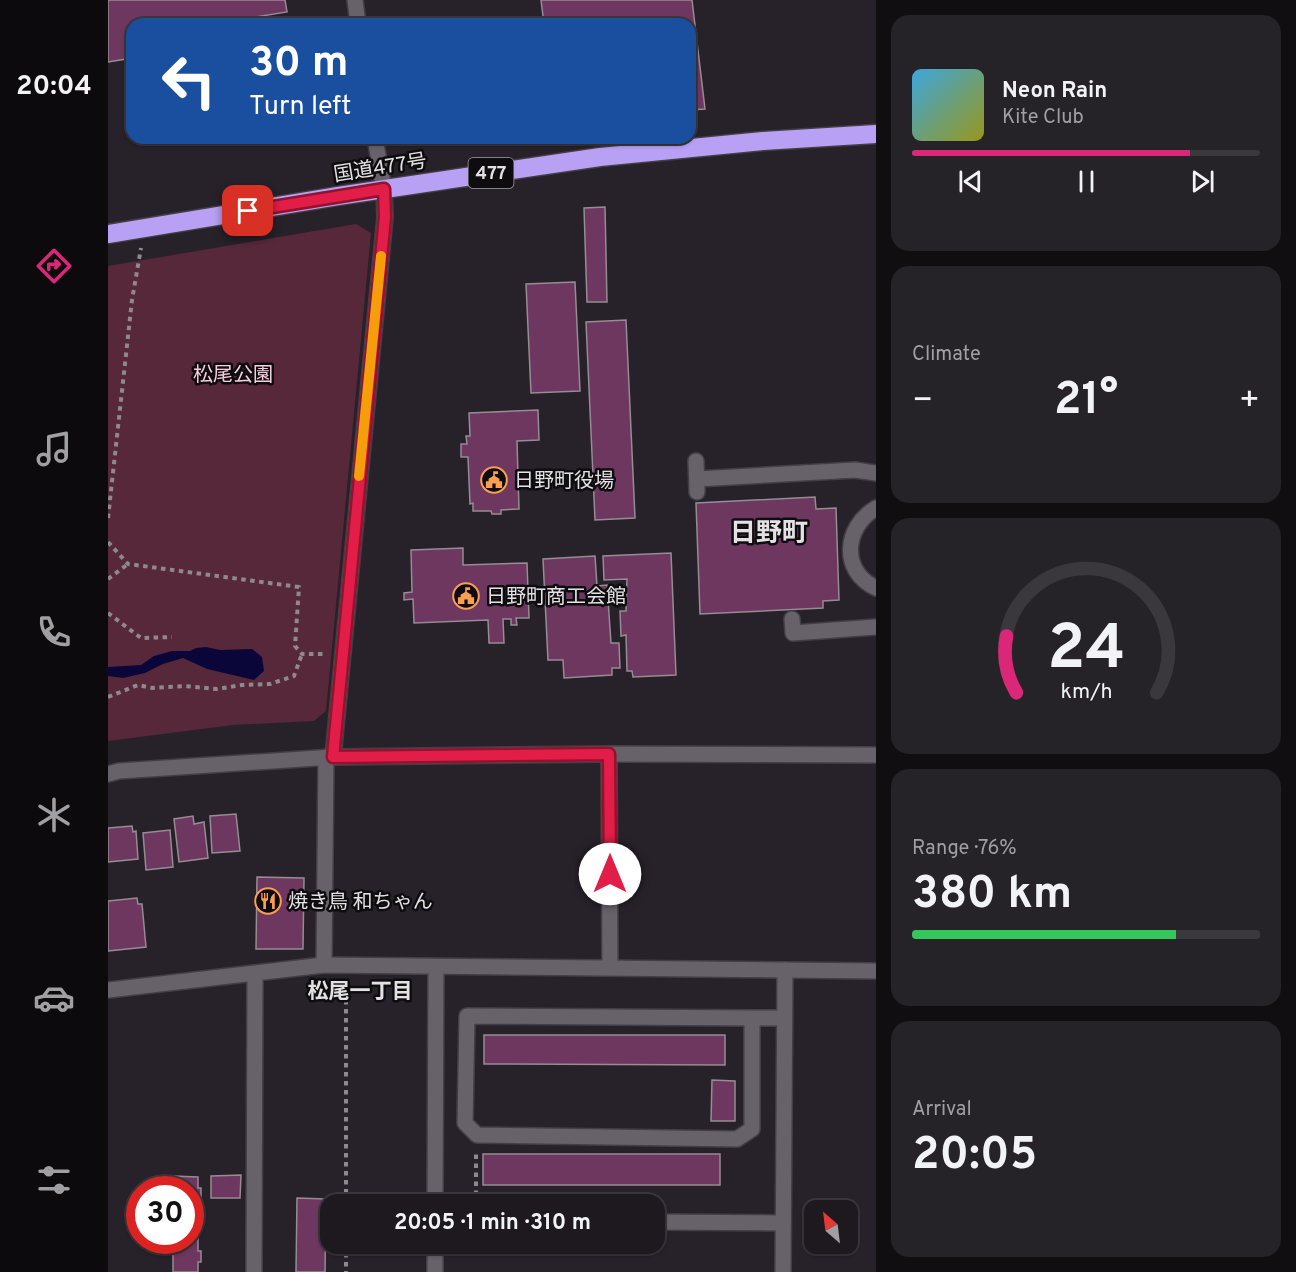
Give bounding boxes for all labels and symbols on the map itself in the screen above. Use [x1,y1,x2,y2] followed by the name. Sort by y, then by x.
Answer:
[332,149,429,189] street label: 国道477号
[468,158,514,188] road number: 477
[222,185,273,236] pin
[193,363,273,389] park label: 松尾公園
[479,465,509,495] public building icon: 日野町役場
[514,469,614,495] place label: 日野町役場
[730,518,808,551] district label: 日野町
[451,581,481,611] public building icon: 日野町商工会館
[486,585,626,611] place label: 日野町商工会館
[578,842,642,906] position arrow
[253,886,283,916] restaurant icon: 焼き鳥 和ちゃん
[288,890,433,916] place label: 焼き鳥 和ちゃん
[308,979,413,1006] district label: 松尾一丁目
[126,1176,204,1254] speed limit sign: 30
[804,1200,858,1254] north arrow

